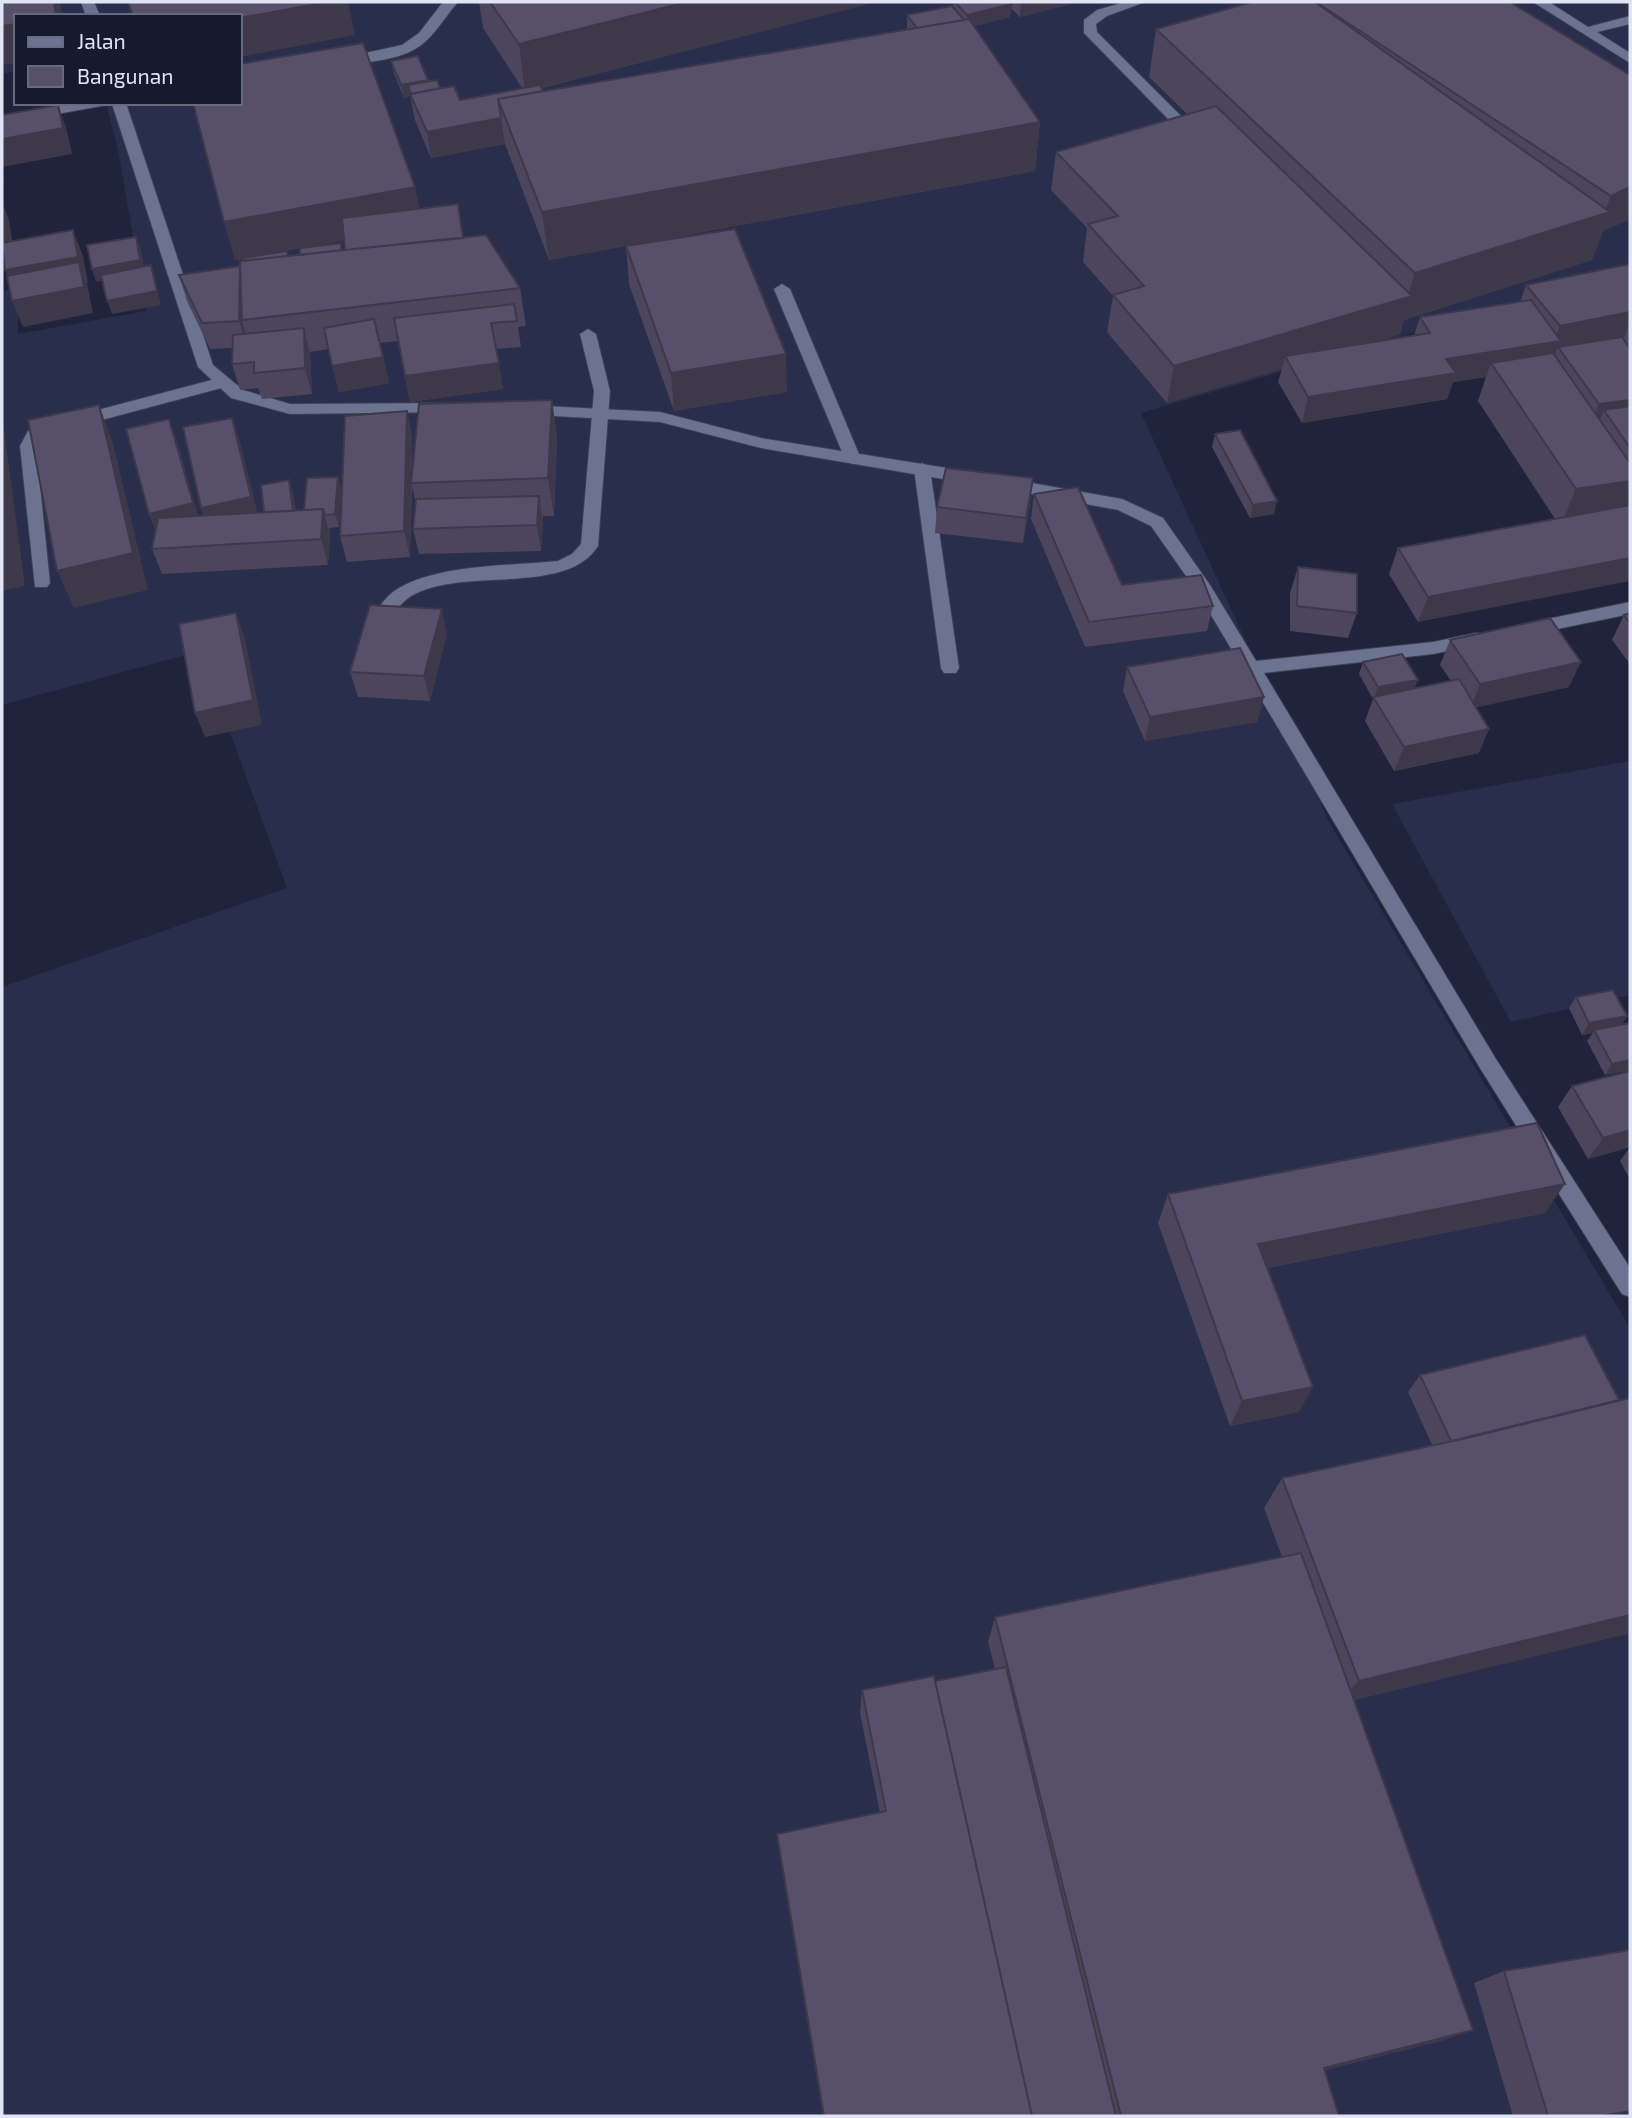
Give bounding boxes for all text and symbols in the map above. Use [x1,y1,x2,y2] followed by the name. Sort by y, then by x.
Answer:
[14,14,242,105] legend
[77,28,126,53] text: Jalan
[77,63,173,88] text: Bangunan

